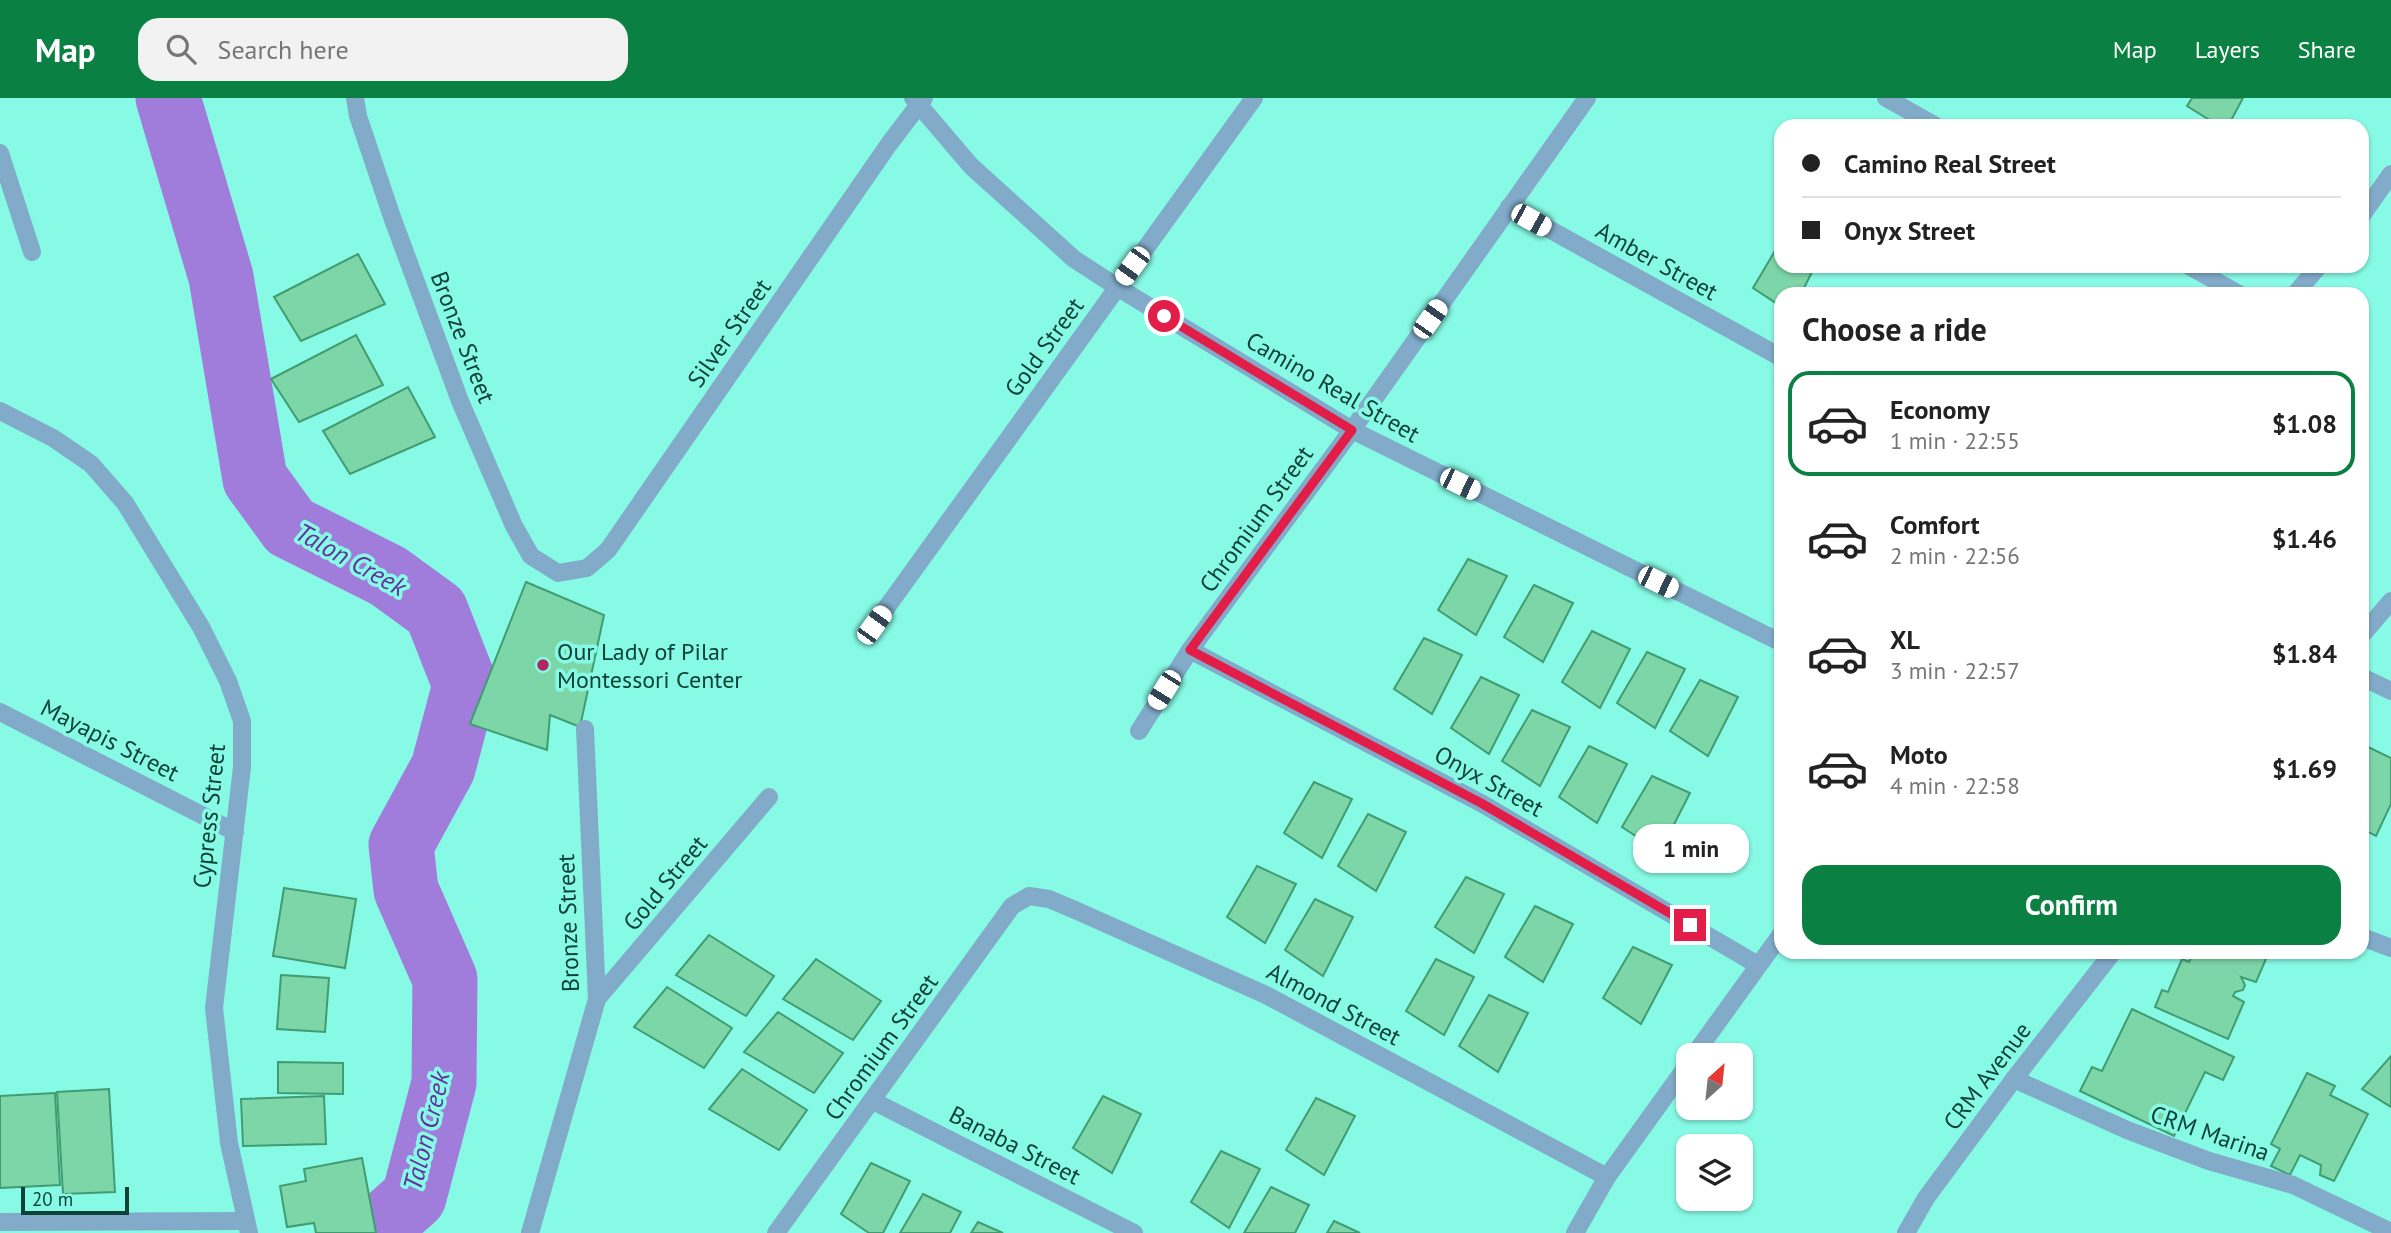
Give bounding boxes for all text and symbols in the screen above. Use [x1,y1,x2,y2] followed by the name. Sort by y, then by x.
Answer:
[138,18,628,81] search box
[35,28,96,71] text: Map
[162,30,200,68] icon: search
[218,33,349,66] text: Search here
[2113,34,2157,65] text: Map
[2195,34,2260,65] text: Layers
[2298,34,2356,65] text: Share
[1844,147,2056,180] text: Camino Real Street
[1508,201,1555,239] car
[1844,214,1975,247] text: Onyx Street
[1591,215,1723,307] street label: Amber Street
[1112,243,1153,289] car
[424,267,502,407] street label: Bronze Street
[680,273,778,393] street label: Silver Street
[998,291,1090,403] street label: Gold Street
[1410,296,1451,342] car
[1148,300,1180,332] route start
[1802,308,1987,350] text: Choose a ride
[1241,325,1425,449] street label: Camino Real Street
[1806,392,1869,455] icon: car
[1890,393,1990,426] text: Economy
[2272,407,2337,440] text: $1.08
[1890,426,2020,455] text: 1 min · 22:55
[1192,440,1320,598] street label: Chromium Street
[1437,465,1484,503] car
[1806,507,1869,570] icon: car
[1890,508,1980,541] text: Comfort
[290,515,413,604] water label: Talon Creek
[2272,522,2337,555] text: $1.46
[1890,541,2020,570] text: 2 min · 22:56
[1635,563,1682,601] car
[854,602,895,648] car
[1806,622,1869,685] icon: car
[1890,623,1920,656] text: XL
[557,636,743,695] place label: Our Lady of Pilar Montessori Center
[2272,637,2337,670] text: $1.84
[1890,656,2020,685] text: 3 min · 22:57
[535,657,551,673] marker: Our Lady of Pilar Montessori Center
[1144,667,1185,713] car
[36,692,184,788] street label: Mayapis Street
[1806,737,1869,800] icon: car
[1429,738,1549,824] street label: Onyx Street
[1890,738,1948,771] text: Moto
[186,742,232,890] street label: Cypress Street
[2272,752,2337,785] text: $1.69
[1890,771,2020,800] text: 4 min · 22:58
[1632,824,1748,872] callout: 1 min
[616,829,714,937] street label: Gold Street
[1663,834,1719,863] text: 1 min
[550,853,586,993] street label: Bronze Street
[1802,865,2341,945] button: Confirm
[1674,909,1706,941] route end
[1262,956,1406,1052] street label: Almond Street
[817,968,945,1126] street label: Chromium Street
[1936,1016,2038,1136] street label: CRM Avenue
[1676,1043,1754,1120] north arrow
[1676,1043,1753,1211] map controls
[395,1067,457,1194] water label: Talon Creek
[2146,1098,2274,1168] street label: CRM Marina
[944,1099,1086,1191] street label: Banaba Street
[1676,1134,1753,1211] button: layers
[21,1184,130,1216] scale bar
[32,1187,73,1211] text: 20 m

